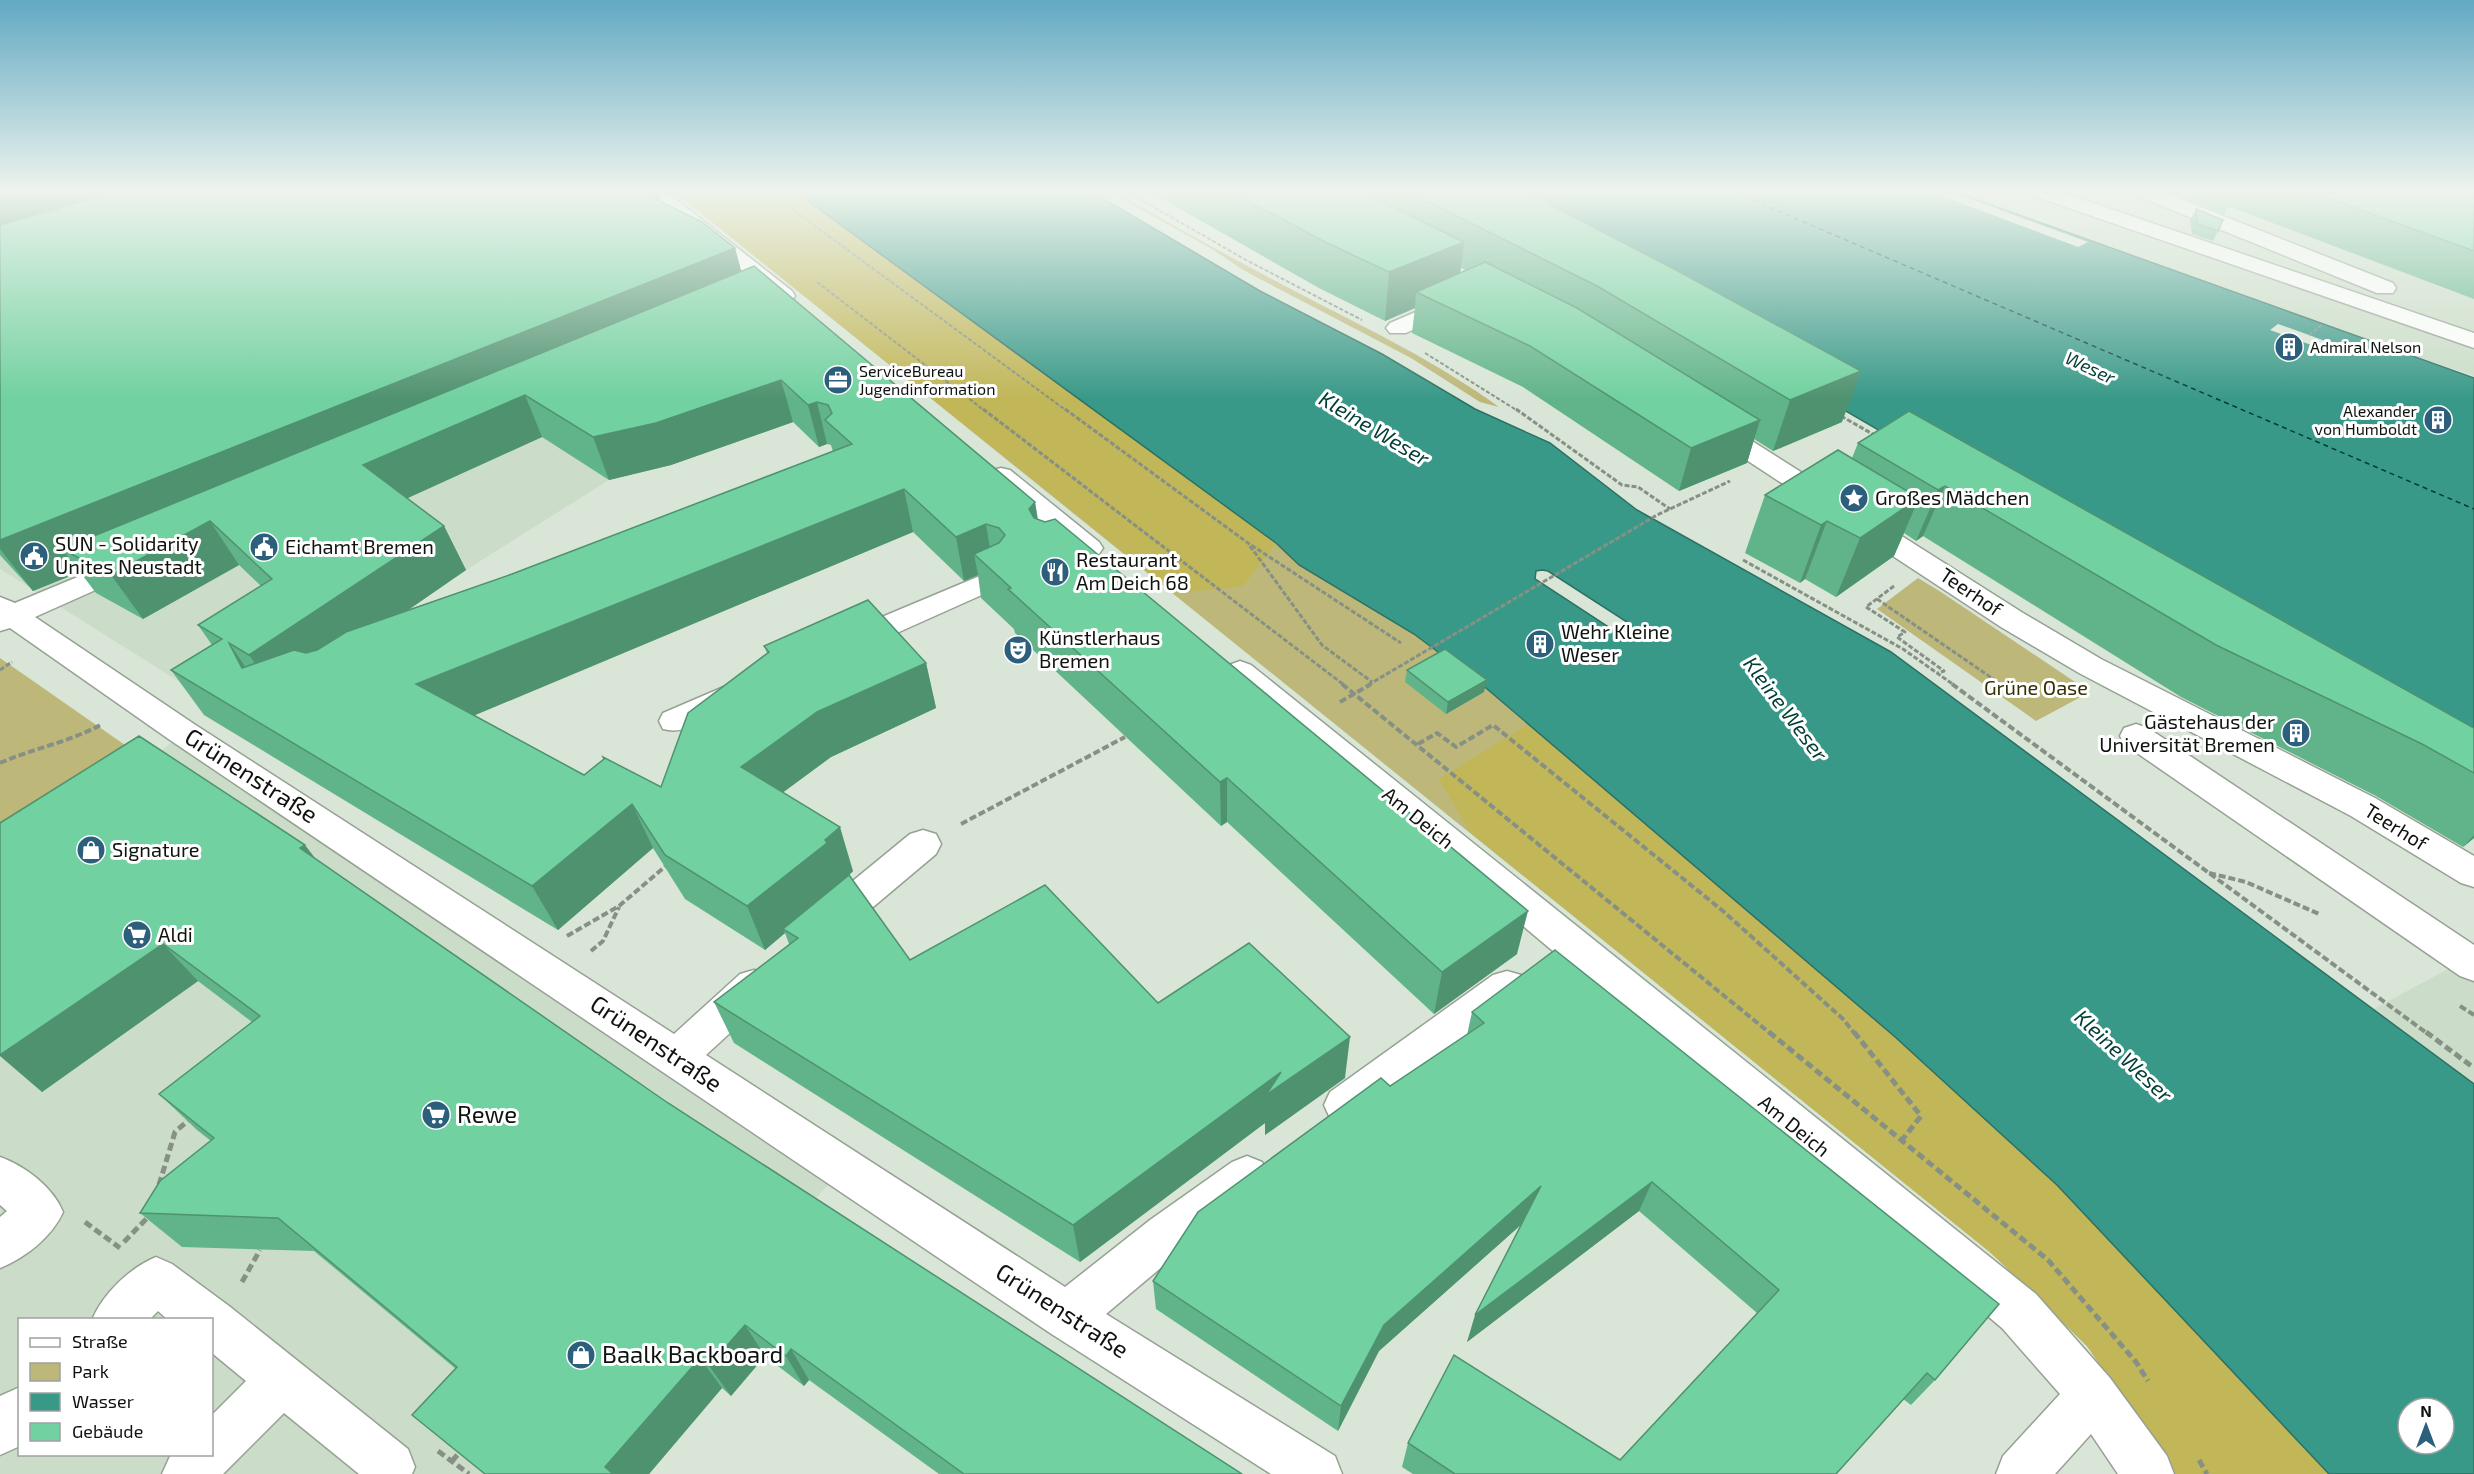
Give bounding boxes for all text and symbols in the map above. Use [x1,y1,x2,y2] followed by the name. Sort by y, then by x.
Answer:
[2273,331,2305,363] building icon: Admiral Nelson
[2310,337,2421,356] place label: Admiral Nelson
[2062,346,2120,388] water label: Weser
[859,361,995,398] place label: ServiceBureau Jugendinformation
[822,364,854,396] office icon: ServiceBureau Jugendinformation
[1315,385,1435,471] water label: Kleine Weser
[2315,401,2418,438] place label: Alexander von Humboldt
[2422,404,2454,436] building icon: Alexander von Humboldt
[1838,482,1870,514] place icon: Großes Mädchen
[1875,485,2029,509] place label: Großes Mädchen
[55,531,202,578] place label: SUN - Solidarity Unites Neustadt
[248,531,280,563] public building icon: Eichamt Bremen
[285,534,434,558] place label: Eichamt Bremen
[18,540,50,572] public building icon: SUN - Solidarity Unites Neustadt
[1076,547,1189,594] place label: Restaurant Am Deich 68
[1039,556,1071,588] restaurant icon: Restaurant Am Deich 68
[1936,562,2007,621] street label: Teerhof
[1561,619,1670,666] place label: Wehr Kleine Weser
[1039,625,1160,672] place label: Künstlerhaus Bremen
[1524,628,1556,660] building icon: Wehr Kleine Weser
[1002,634,1034,666] theatre icon: Künstlerhaus Bremen
[1739,651,1834,766] water label: Kleine Weser
[1984,675,2088,699] park label: Grüne Oase
[2099,709,2275,756] place label: Gästehaus der Universität Bremen
[2280,717,2312,749] building icon: Gästehaus der Universität Bremen
[180,721,324,828] street label: Grünenstraße
[1378,781,1459,853] street label: Am Deich
[2361,798,2433,855] street label: Teerhof
[75,834,107,866] shop icon: Signature
[112,837,199,861] place label: Signature
[121,919,153,951] supermarket icon: Aldi
[158,922,193,946] place label: Aldi
[586,988,728,1097] street label: Grünenstraße
[2070,1004,2178,1107] water label: Kleine Weser
[1754,1089,1835,1161] street label: Am Deich
[420,1099,452,1131] supermarket icon: Rewe
[457,1099,517,1128] place label: Rewe
[991,1256,1135,1363] street label: Grünenstraße
[18,1318,213,1456] legend
[72,1330,128,1352] text: Straße
[565,1339,597,1371] shop icon: Baalk Backboard
[602,1339,783,1368] place label: Baalk Backboard
[72,1360,109,1382] text: Park
[72,1390,134,1412] text: Wasser
[2396,1396,2456,1456] north arrow
[2420,1401,2432,1420] text: N
[72,1420,143,1442] text: Gebäude

